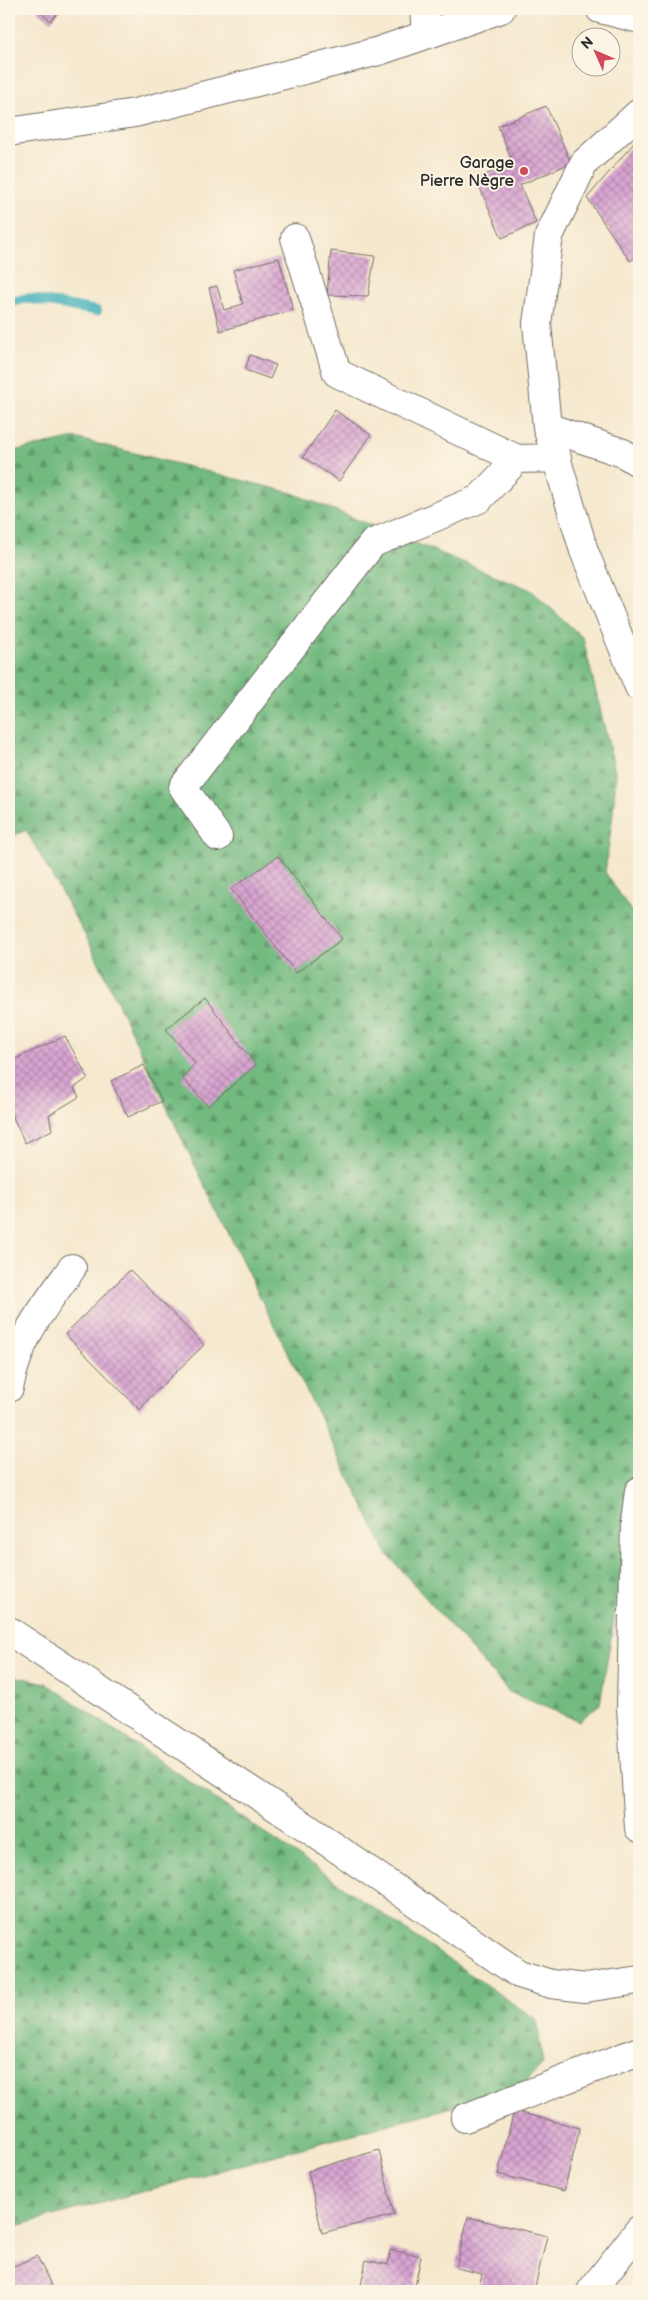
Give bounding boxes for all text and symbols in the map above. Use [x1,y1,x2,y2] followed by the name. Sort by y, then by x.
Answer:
[570,28,620,78] north arrow
[577,33,597,53] text: N
[420,154,515,191] place label: Garage Pierre Nègre
[518,165,530,177] marker: Garage Pierre Nègre

